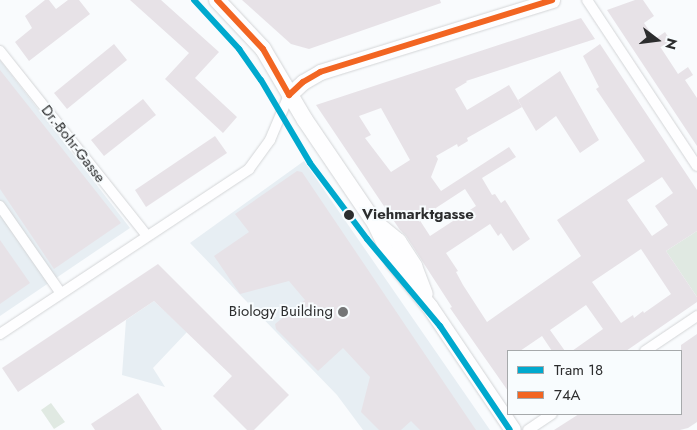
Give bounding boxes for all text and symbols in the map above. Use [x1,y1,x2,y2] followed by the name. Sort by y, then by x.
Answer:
[632,15,682,65] north arrow
[660,36,683,52] text: N
[37,102,109,186] street label: Dr.-Bohr-Gasse
[340,206,358,224] marker: Viehmarktgasse
[362,206,474,224] place label: Viehmarktgasse
[229,303,333,321] place label: Biology Building
[337,306,349,318] marker: Biology Building
[507,350,682,415] legend
[554,359,603,381] text: Tram 18
[554,384,581,406] text: 74A

